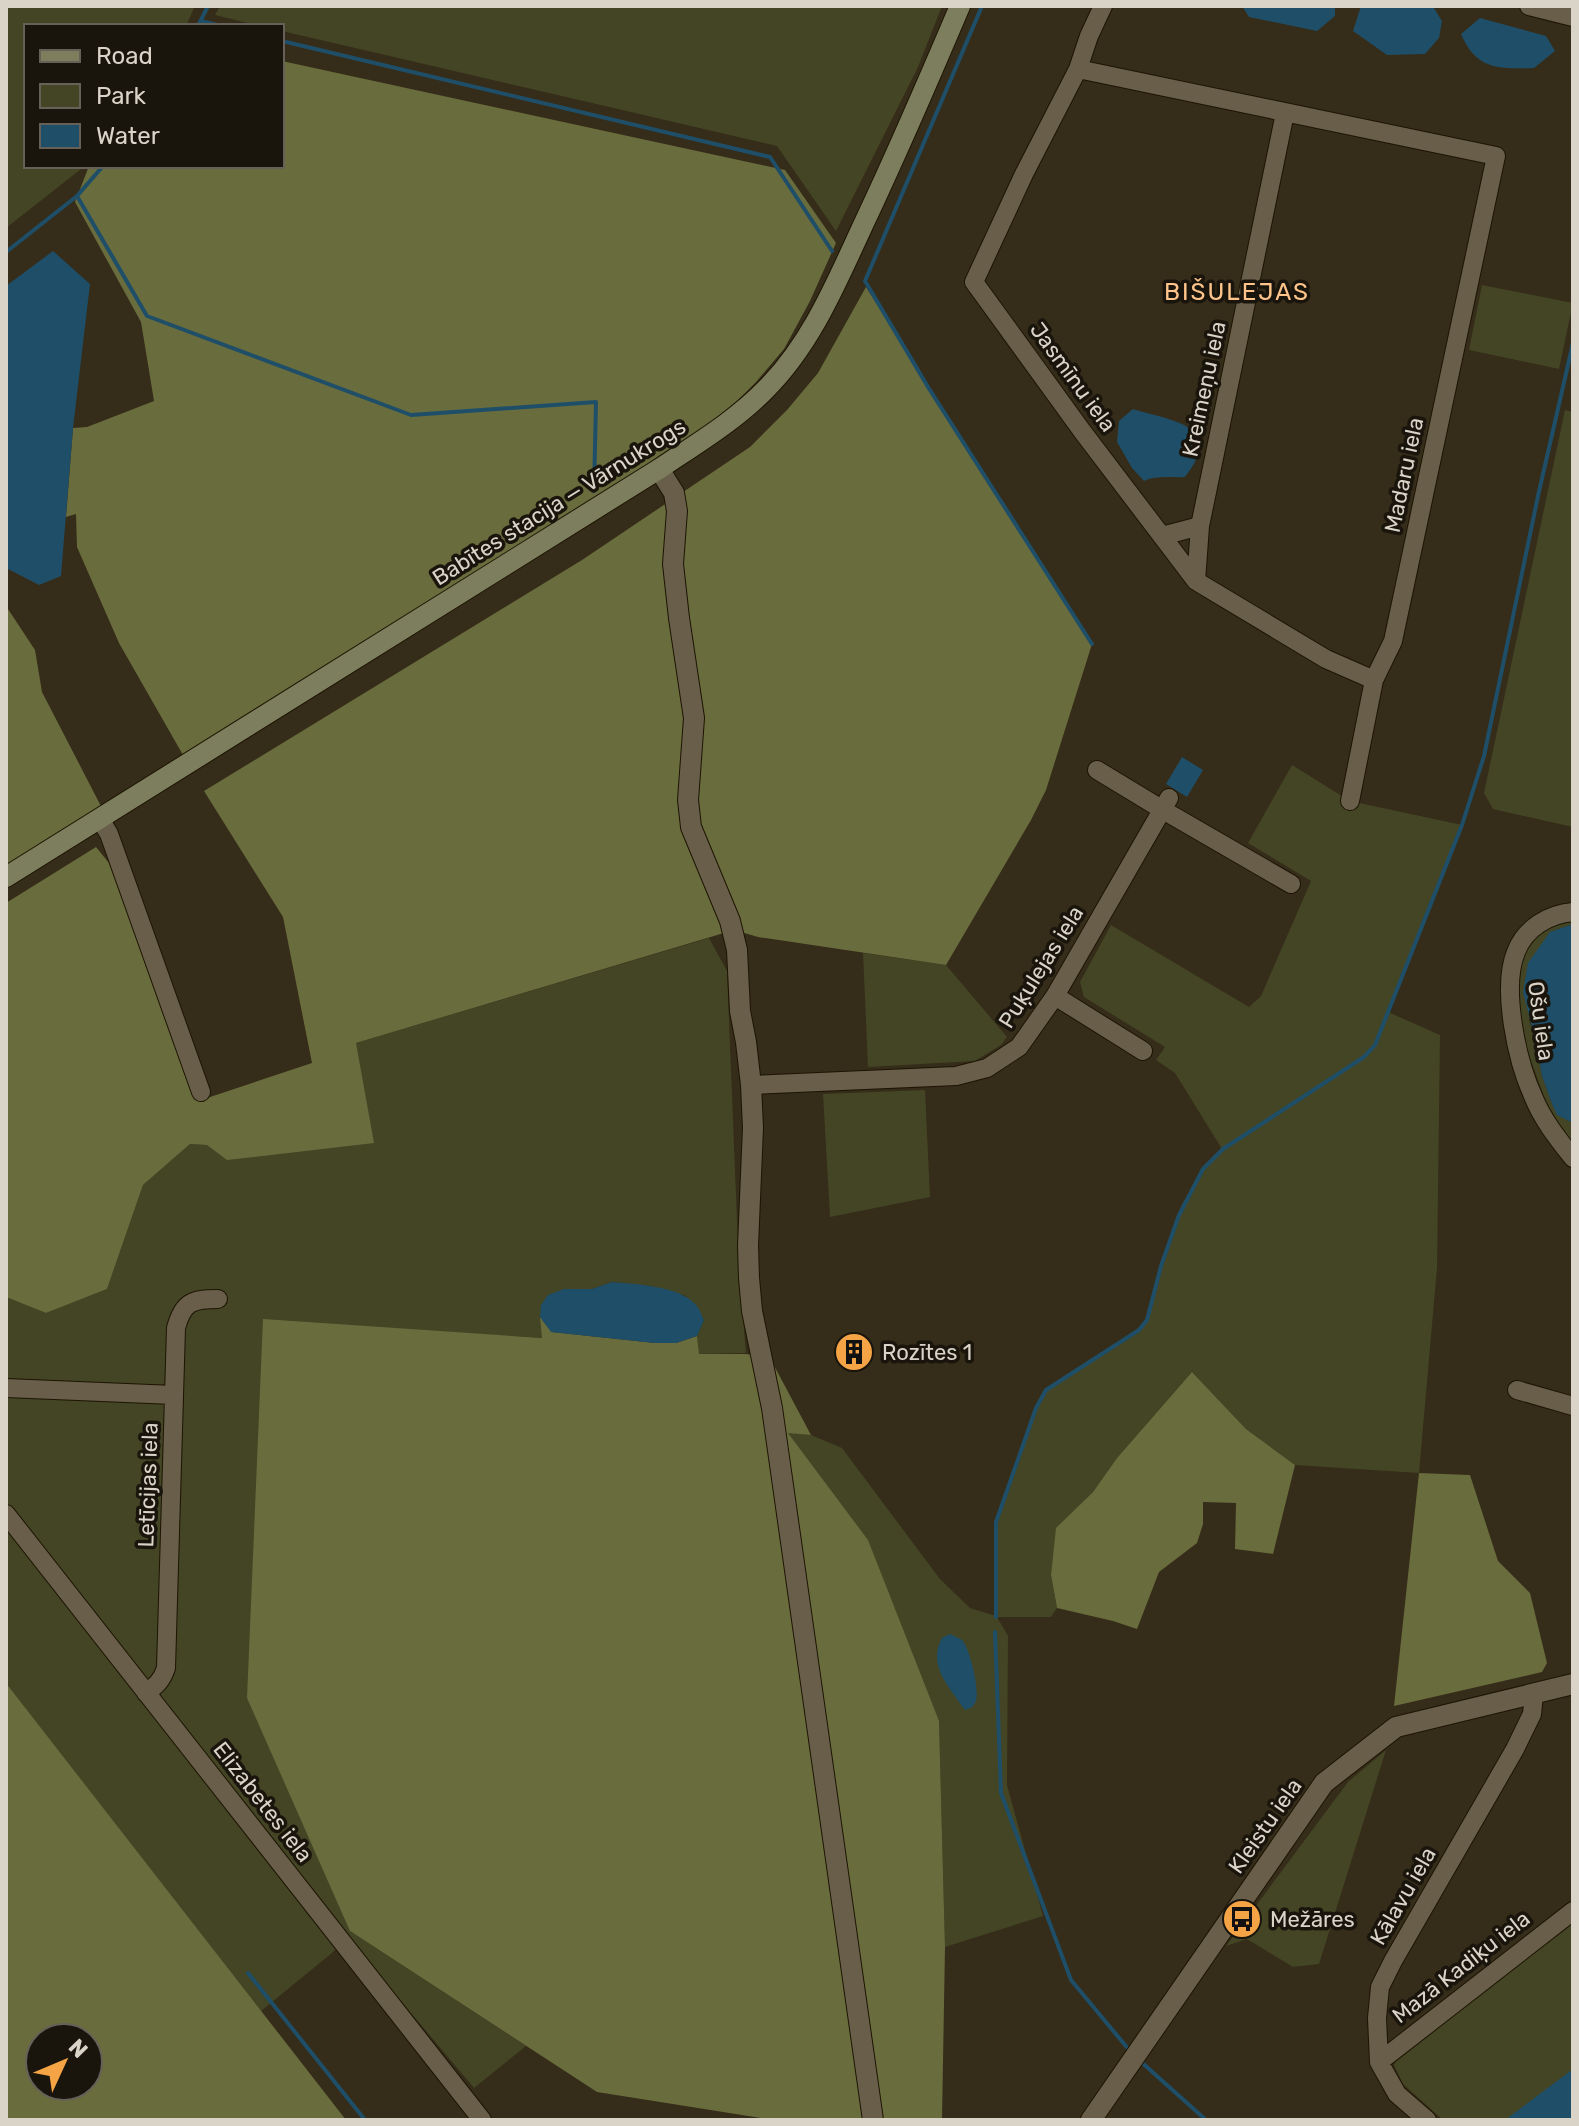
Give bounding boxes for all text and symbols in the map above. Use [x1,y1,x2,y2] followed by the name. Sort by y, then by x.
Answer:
[24,24,284,168] legend
[96,42,153,70] text: Road
[96,82,147,110] text: Park
[96,122,160,150] text: Water
[1164,278,1310,306] district label: BIŠULEJAS
[1024,317,1122,437] street label: Jasmīnu iela
[1176,319,1232,459] street label: Kreimeņu iela
[427,413,691,591] street label: Babītes stacija — Vārnukrogs
[1379,415,1429,535] street label: Madaru iela
[993,901,1089,1033] street label: Puķulejas iela
[1522,980,1560,1062] street label: Ošu iela
[833,1331,875,1373] building icon: Rozītes 1
[882,1339,972,1366] place label: Rozītes 1
[132,1422,164,1548] street label: Letīcijas iela
[208,1736,318,1868] street label: Elizabetes iela
[1222,1773,1308,1879] street label: Kleistu iela
[1364,1842,1442,1950] street label: Kālavu iela
[1221,1898,1263,1940] bus stop icon: Mežāres
[1387,1905,1535,2029] street label: Mazā Kadiķu iela
[1270,1906,1355,1933] place label: Mežāres
[24,2022,104,2102] north arrow
[63,2033,93,2064] text: N

